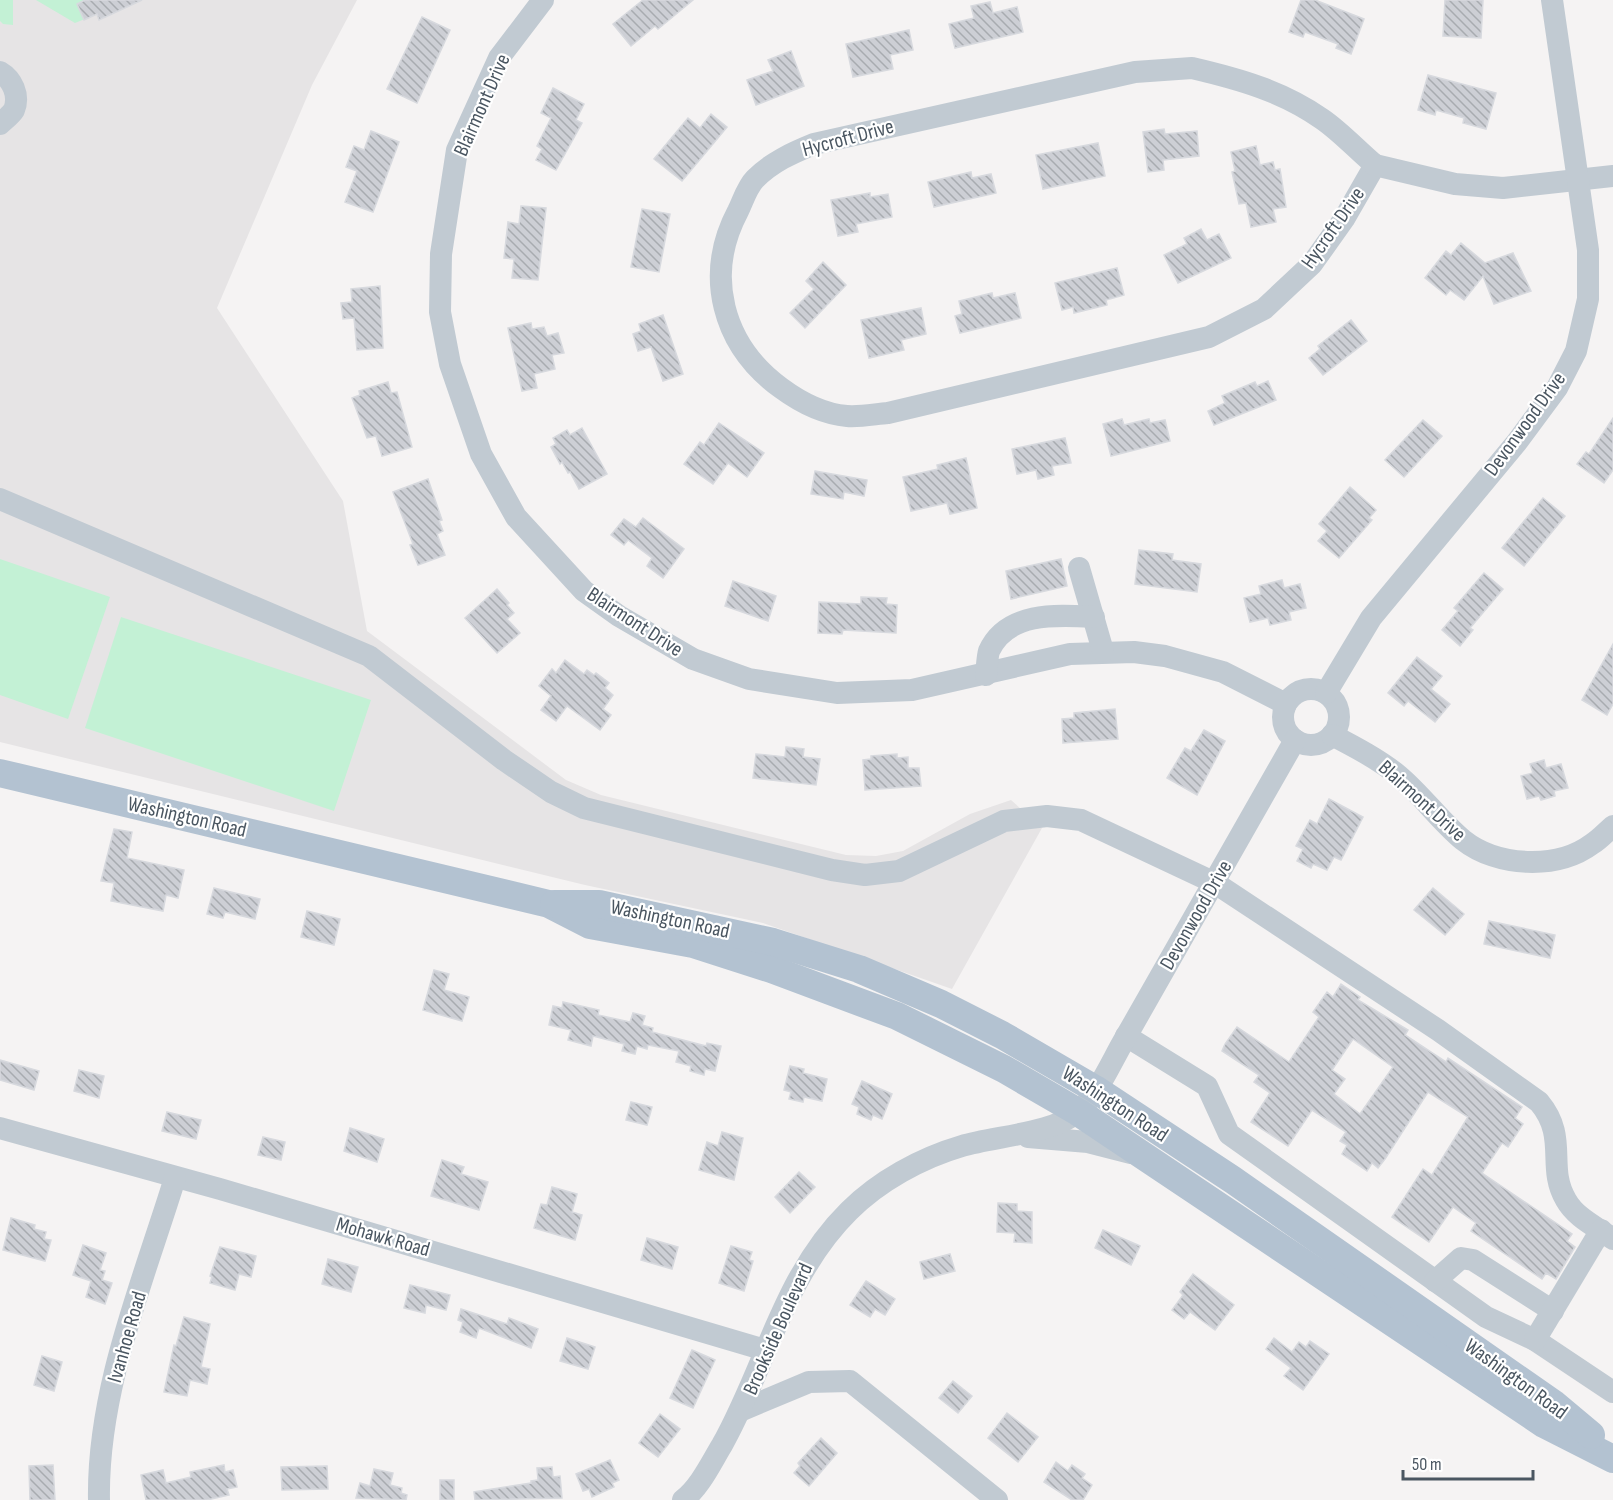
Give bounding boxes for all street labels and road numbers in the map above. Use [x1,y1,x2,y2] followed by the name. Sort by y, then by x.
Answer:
[448,50,516,160] street label: Blairmont Drive
[800,114,896,162] street label: Hycroft Drive
[1296,182,1370,274] street label: Hycroft Drive
[1479,367,1571,481] street label: Devonwood Drive
[582,582,688,662] street label: Blairmont Drive
[1373,755,1471,847] street label: Blairmont Drive
[125,791,249,843] street label: Washington Road
[1155,856,1237,974] street label: Devonwood Drive
[608,894,732,944] street label: Washington Road
[1057,1061,1173,1147] street label: Washington Road
[333,1212,433,1262] street label: Mohawk Road
[738,1259,818,1399] street label: Brookside Boulevard
[102,1289,152,1385] street label: Ivanhoe Road
[1460,1333,1572,1425] street label: Washington Road

